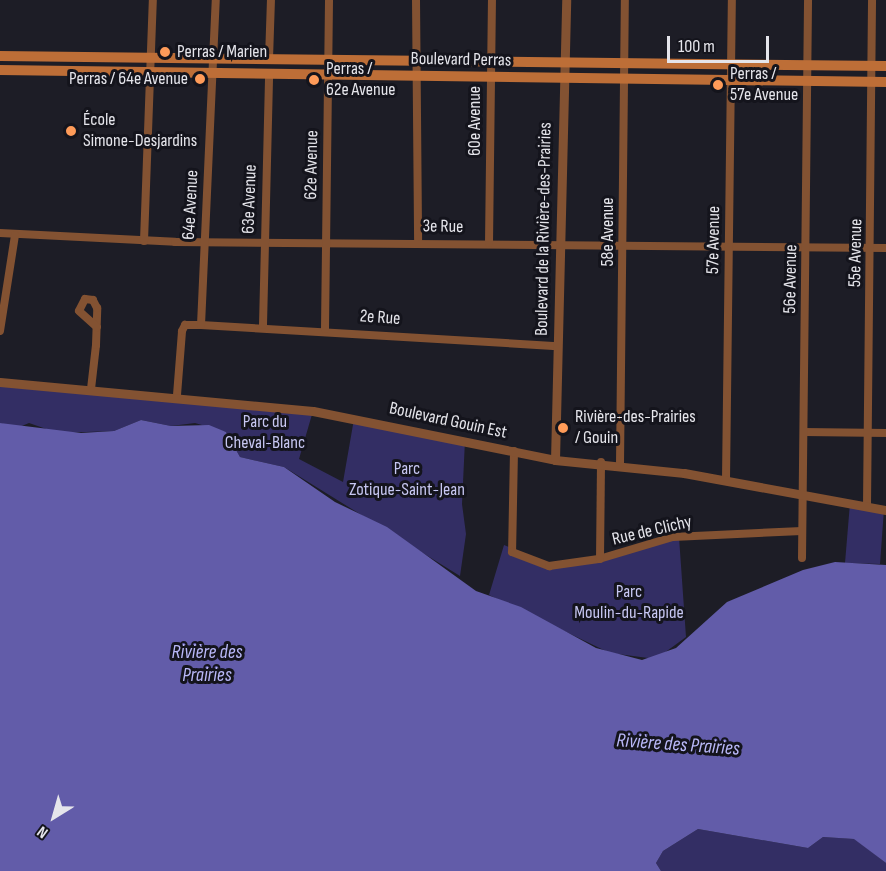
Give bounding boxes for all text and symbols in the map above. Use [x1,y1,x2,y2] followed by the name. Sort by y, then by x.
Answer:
[670,24,772,62] scale bar
[678,36,715,57] text: 100 m
[177,41,267,63] place label: Perras / Marien
[158,45,172,59] marker: Perras / Marien
[411,48,511,72] street label: Boulevard Perras
[326,59,396,101] place label: Perras / 62e Avenue
[730,64,798,106] place label: Perras / 57e Avenue
[69,68,188,90] place label: Perras / 64e Avenue
[193,72,207,86] marker: Perras / 64e Avenue
[307,73,321,87] marker: Perras / 62e Avenue
[711,78,725,92] marker: Perras / 57e Avenue
[464,86,486,156] street label: 60e Avenue
[83,110,197,152] place label: École Simone-Desjardins
[531,122,557,336] street label: Boulevard de la Rivière-des-Prairies
[64,124,78,138] marker: École Simone-Desjardins
[301,130,323,200] street label: 62e Avenue
[238,164,262,234] street label: 63e Avenue
[178,170,204,240] street label: 64e Avenue
[597,197,619,267] street label: 58e Avenue
[703,206,725,274] street label: 57e Avenue
[422,216,464,238] street label: 3e Rue
[845,219,867,287] street label: 55e Avenue
[780,244,802,314] street label: 56e Avenue
[359,306,401,330] street label: 2e Rue
[387,398,509,444] street label: Boulevard Gouin Est
[575,407,696,450] place label: Rivière-des-Prairies / Gouin
[225,412,305,454] park label: Parc du Cheval-Blanc
[556,421,570,435] marker: Rivière-des-Prairies / Gouin
[349,459,465,502] park label: Parc Zotique-Saint-Jean
[610,511,694,551] street label: Rue de Clichy
[574,582,684,624] park label: Parc Moulin-du-Rapide
[172,640,242,687] water label: Rivière des Prairies
[616,729,740,761] water label: Rivière des Prairies
[24,787,84,847] north arrow
[34,822,52,842] text: N

